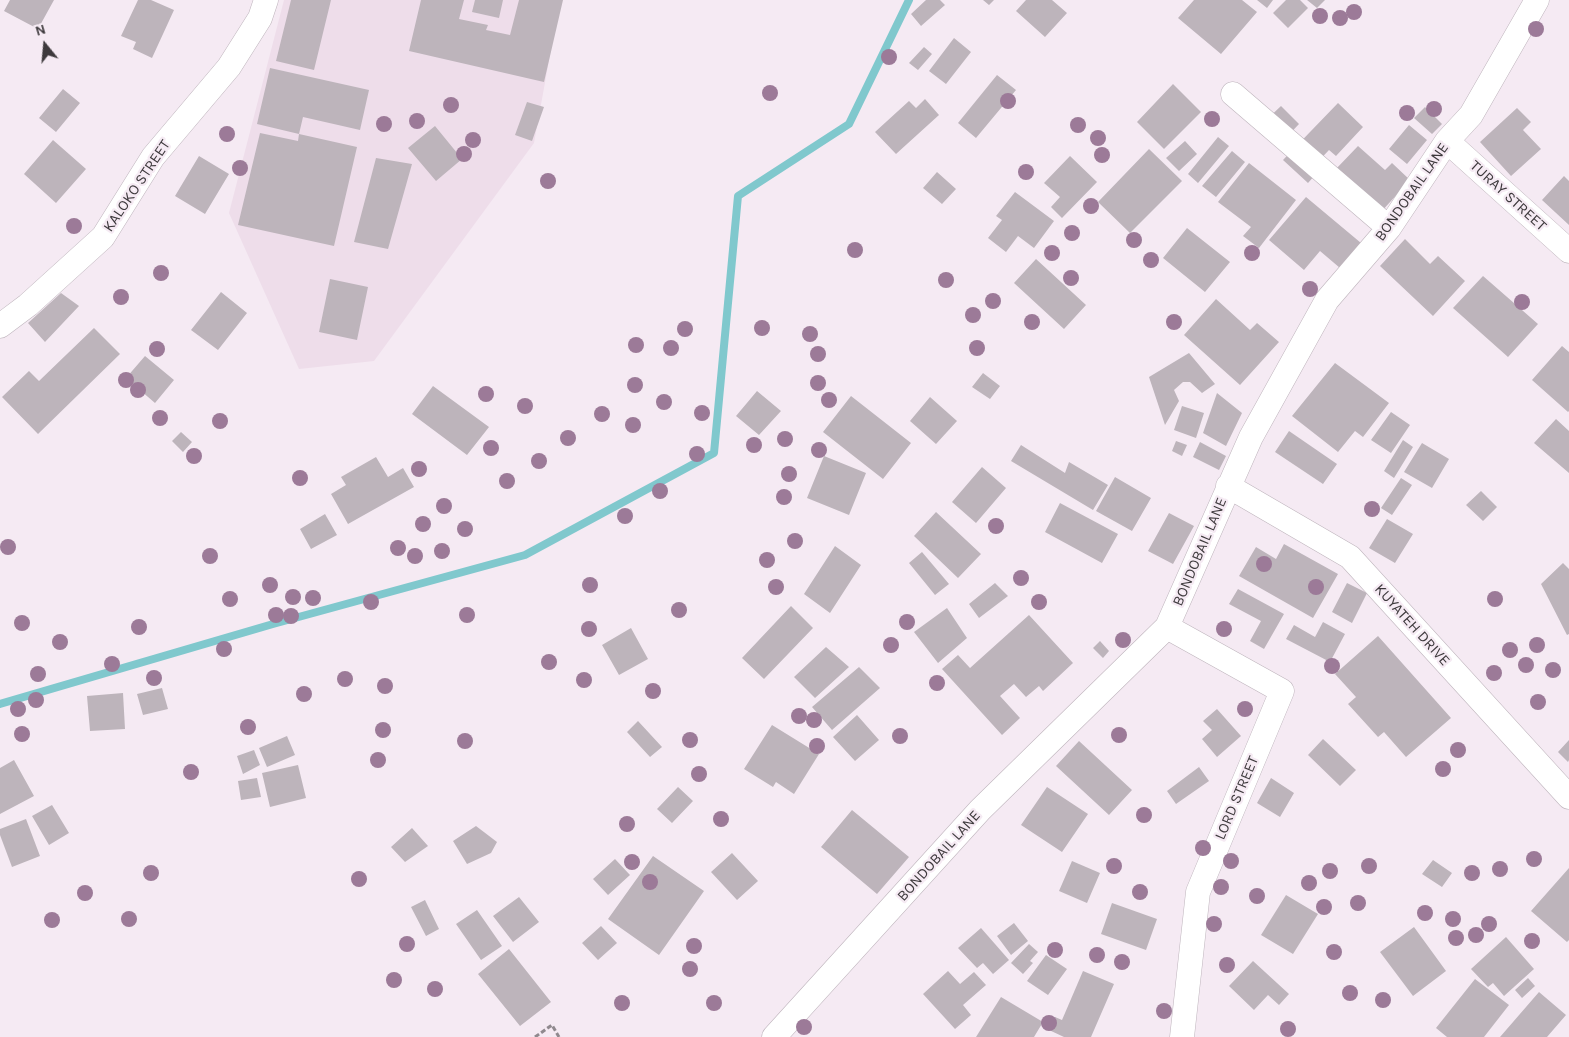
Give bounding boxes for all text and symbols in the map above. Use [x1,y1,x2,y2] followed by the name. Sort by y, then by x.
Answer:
[20,20,70,70] north arrow
[33,21,48,40] text: N
[100,137,174,235] street label: KALOKO STREET
[1371,139,1453,245] street label: BONDOBAIL LANE
[1466,157,1550,235] street label: TURAY STREET
[1169,495,1231,609] street label: BONDOBAIL LANE
[1371,580,1453,670] street label: KUYATEH DRIVE
[1211,753,1263,843] street label: LORD STREET
[894,807,984,905] street label: BONDOBAIL LANE

